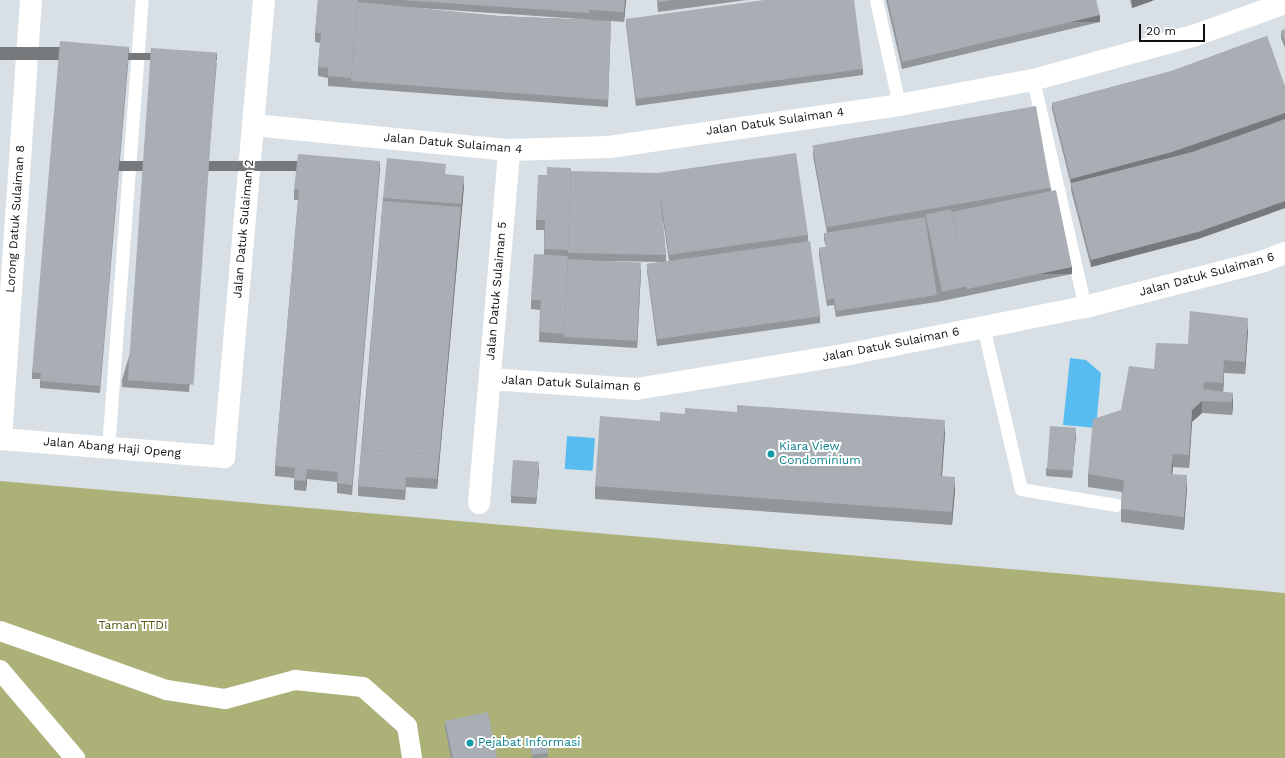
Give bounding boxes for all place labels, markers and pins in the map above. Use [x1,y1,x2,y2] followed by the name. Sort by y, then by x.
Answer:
[779,440,861,468] place label: Kiara View Condominium
[766,449,776,459] marker: Kiara View Condominium
[478,736,581,750] place label: Pejabat Informasi
[465,738,475,748] marker: Pejabat Informasi

